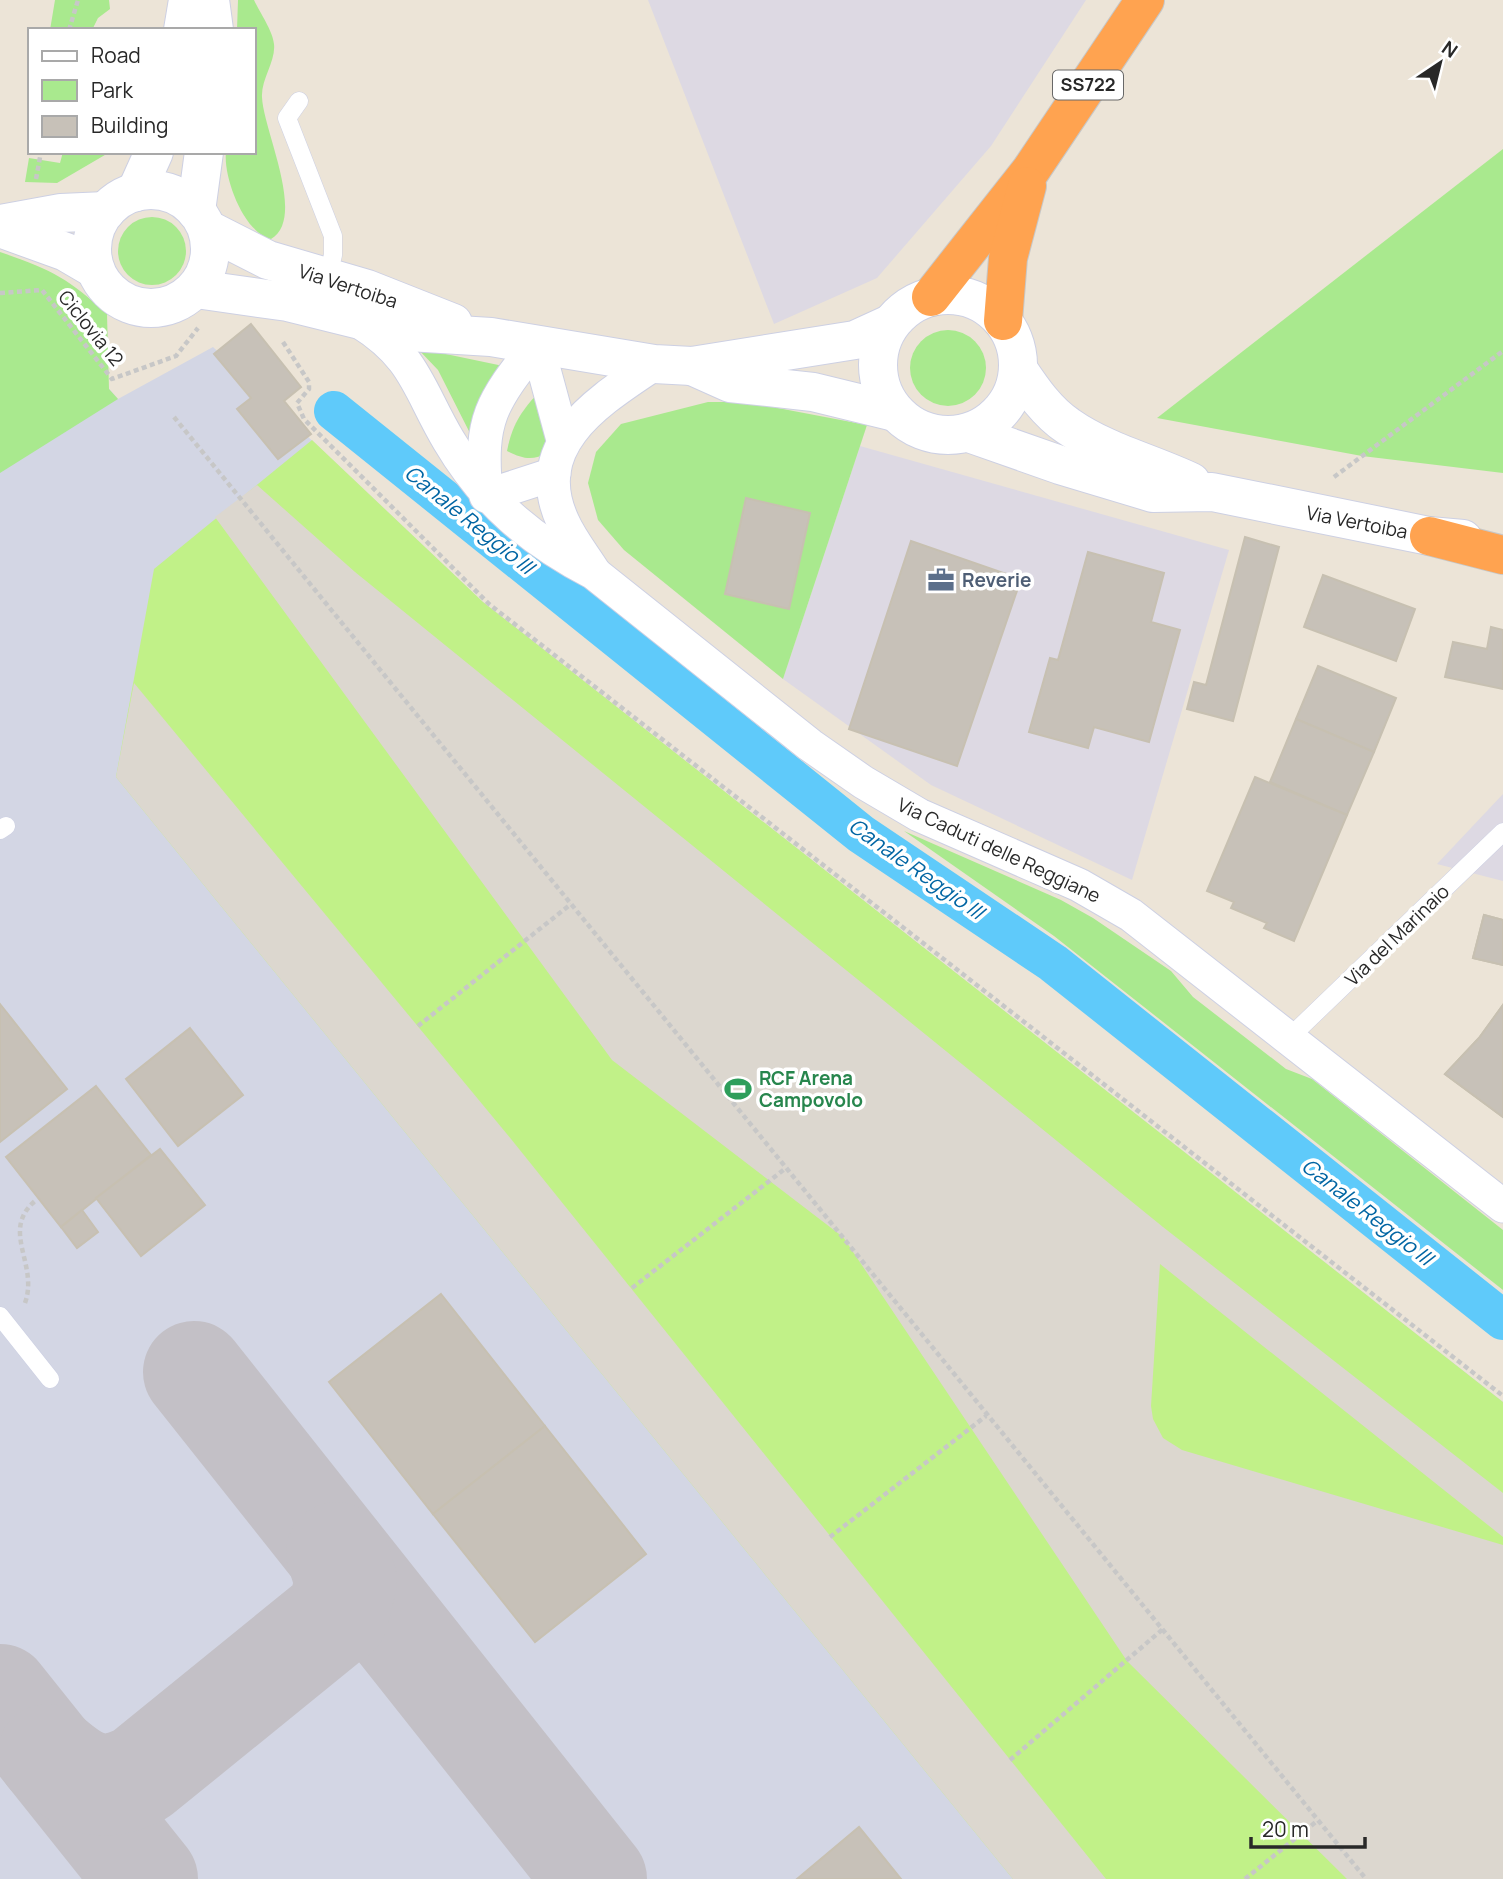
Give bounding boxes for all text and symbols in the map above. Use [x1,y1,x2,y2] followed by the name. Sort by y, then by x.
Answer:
[28,28,256,154] legend
[1405,28,1475,98] north arrow
[1437,35,1463,64] text: N
[91,41,141,69] text: Road
[1053,70,1123,100] road number: SS722
[91,76,133,104] text: Park
[91,111,168,139] text: Building
[295,258,401,314] street label: Via Vertoiba
[52,285,130,371] street label: Ciclovia 12
[399,458,542,581] water label: Canale Reggio III
[1304,499,1410,545] street label: Via Vertoiba
[926,565,956,595] office icon: Reverie
[962,567,1032,593] place label: Reverie
[893,791,1105,909] street label: Via Caduti delle Reggiane
[843,811,991,926] water label: Canale Reggio III
[1339,878,1455,992] street label: Via del Marinaio
[759,1065,863,1113] place label: RCF Arena Campovolo
[723,1074,753,1104] sports icon: RCF Arena Campovolo
[1296,1151,1440,1272] water label: Canale Reggio III
[1251,1806,1365,1850] scale bar
[1262,1815,1309,1843] text: 20 m

